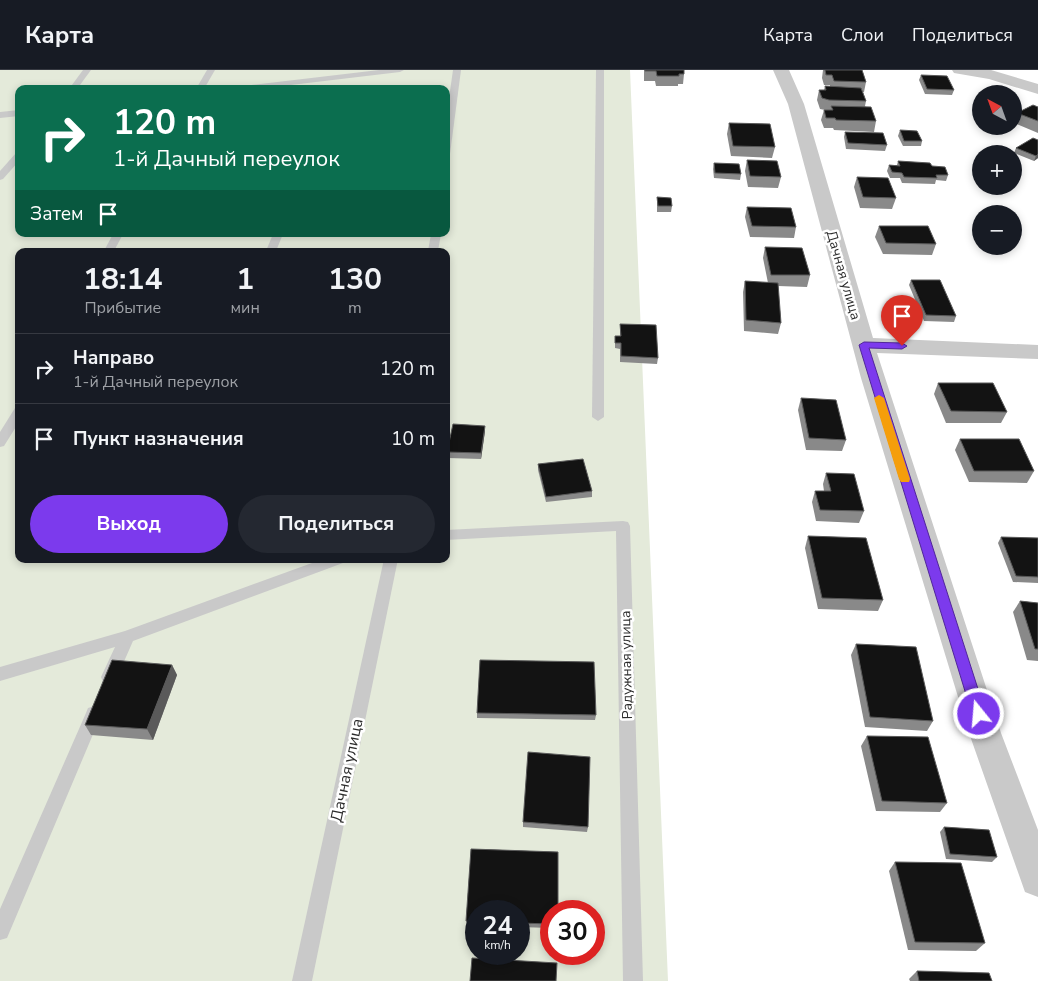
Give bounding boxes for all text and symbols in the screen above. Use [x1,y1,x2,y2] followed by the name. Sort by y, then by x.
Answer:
[25,19,94,51] text: Карта
[763,23,813,47] text: Карта
[841,23,884,47] text: Слои
[912,23,1013,47] text: Поделиться
[972,85,1022,135] north arrow
[972,85,1022,255] map controls
[113,99,216,146] text: 120 m
[30,105,95,170] icon: right
[113,144,340,174] text: 1-й Дачный переулок
[972,145,1022,195] button: +
[94,200,122,228] icon: arrive
[30,201,84,227] text: Затем
[972,205,1022,255] button: −
[822,228,865,322] street label: Дачная улица
[83,259,163,300] text: 18:14
[236,259,254,300] text: 1
[328,259,382,300] text: 130
[881,295,923,346] pin
[84,297,161,319] text: Прибытие
[231,297,260,319] text: мин
[348,297,362,319] text: m
[888,302,916,330] icon: arrive
[73,345,154,371] text: Направо
[30,355,58,383] icon: right
[380,356,435,382] text: 120 m
[73,371,238,393] text: 1-й Дачный переулок
[30,425,58,453] icon: arrive
[73,426,244,452] text: Пункт назначения
[391,426,435,452] text: 10 m
[30,495,228,553] button: Выход
[238,495,435,553] button: Поделиться
[616,610,637,720] street label: Радужная улица
[952,687,1004,739] position arrow
[325,716,369,824] street label: Дачная улица
[540,900,605,965] speed limit sign: 30
[482,909,513,943] text: 24
[484,937,511,953] text: km/h

